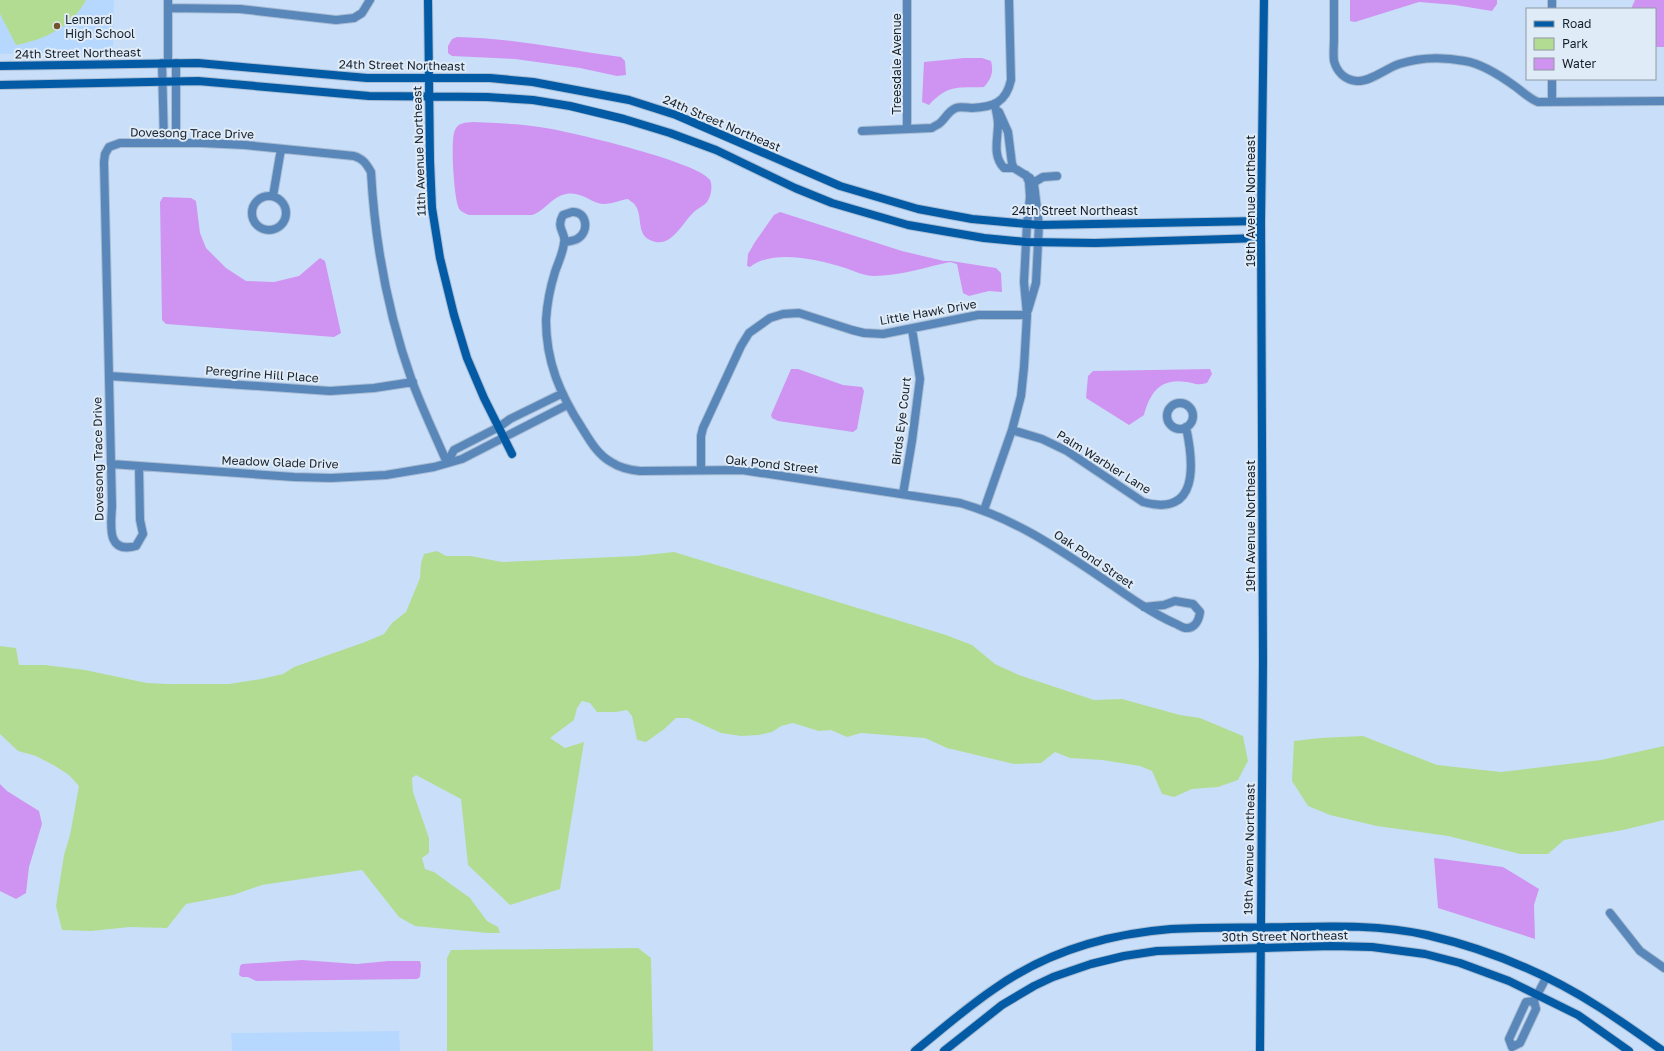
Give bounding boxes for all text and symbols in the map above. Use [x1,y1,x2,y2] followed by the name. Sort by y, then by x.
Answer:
[1526,8,1656,80] legend
[65,12,135,41] place label: Lennard High School
[889,13,904,115] street label: Treesdale Avenue
[1562,16,1591,31] text: Road
[52,21,62,31] marker: Lennard High School
[1562,36,1588,51] text: Park
[15,44,141,62] street label: 24th Street Northeast
[339,56,465,74] street label: 24th Street Northeast
[1562,56,1596,71] text: Water
[409,85,429,216] street label: 11th Avenue Northeast
[661,91,783,155] street label: 24th Street Northeast
[130,124,254,142] street label: Dovesong Trace Drive
[1243,135,1258,267] street label: 19th Avenue Northeast
[1012,203,1138,218] street label: 24th Street Northeast
[878,296,978,328] street label: Little Hawk Drive
[205,363,319,385] street label: Peregrine Hill Place
[888,376,914,466] street label: Birds Eye Court
[89,397,107,521] street label: Dovesong Trace Drive
[1054,427,1154,497] street label: Palm Warbler Lane
[221,452,339,472] street label: Meadow Glade Drive
[725,452,820,476] street label: Oak Pond Street
[1243,460,1258,592] street label: 19th Avenue Northeast
[1051,527,1137,592] street label: Oak Pond Street
[1240,783,1258,915] street label: 19th Avenue Northeast
[1222,927,1349,945] street label: 30th Street Northeast

